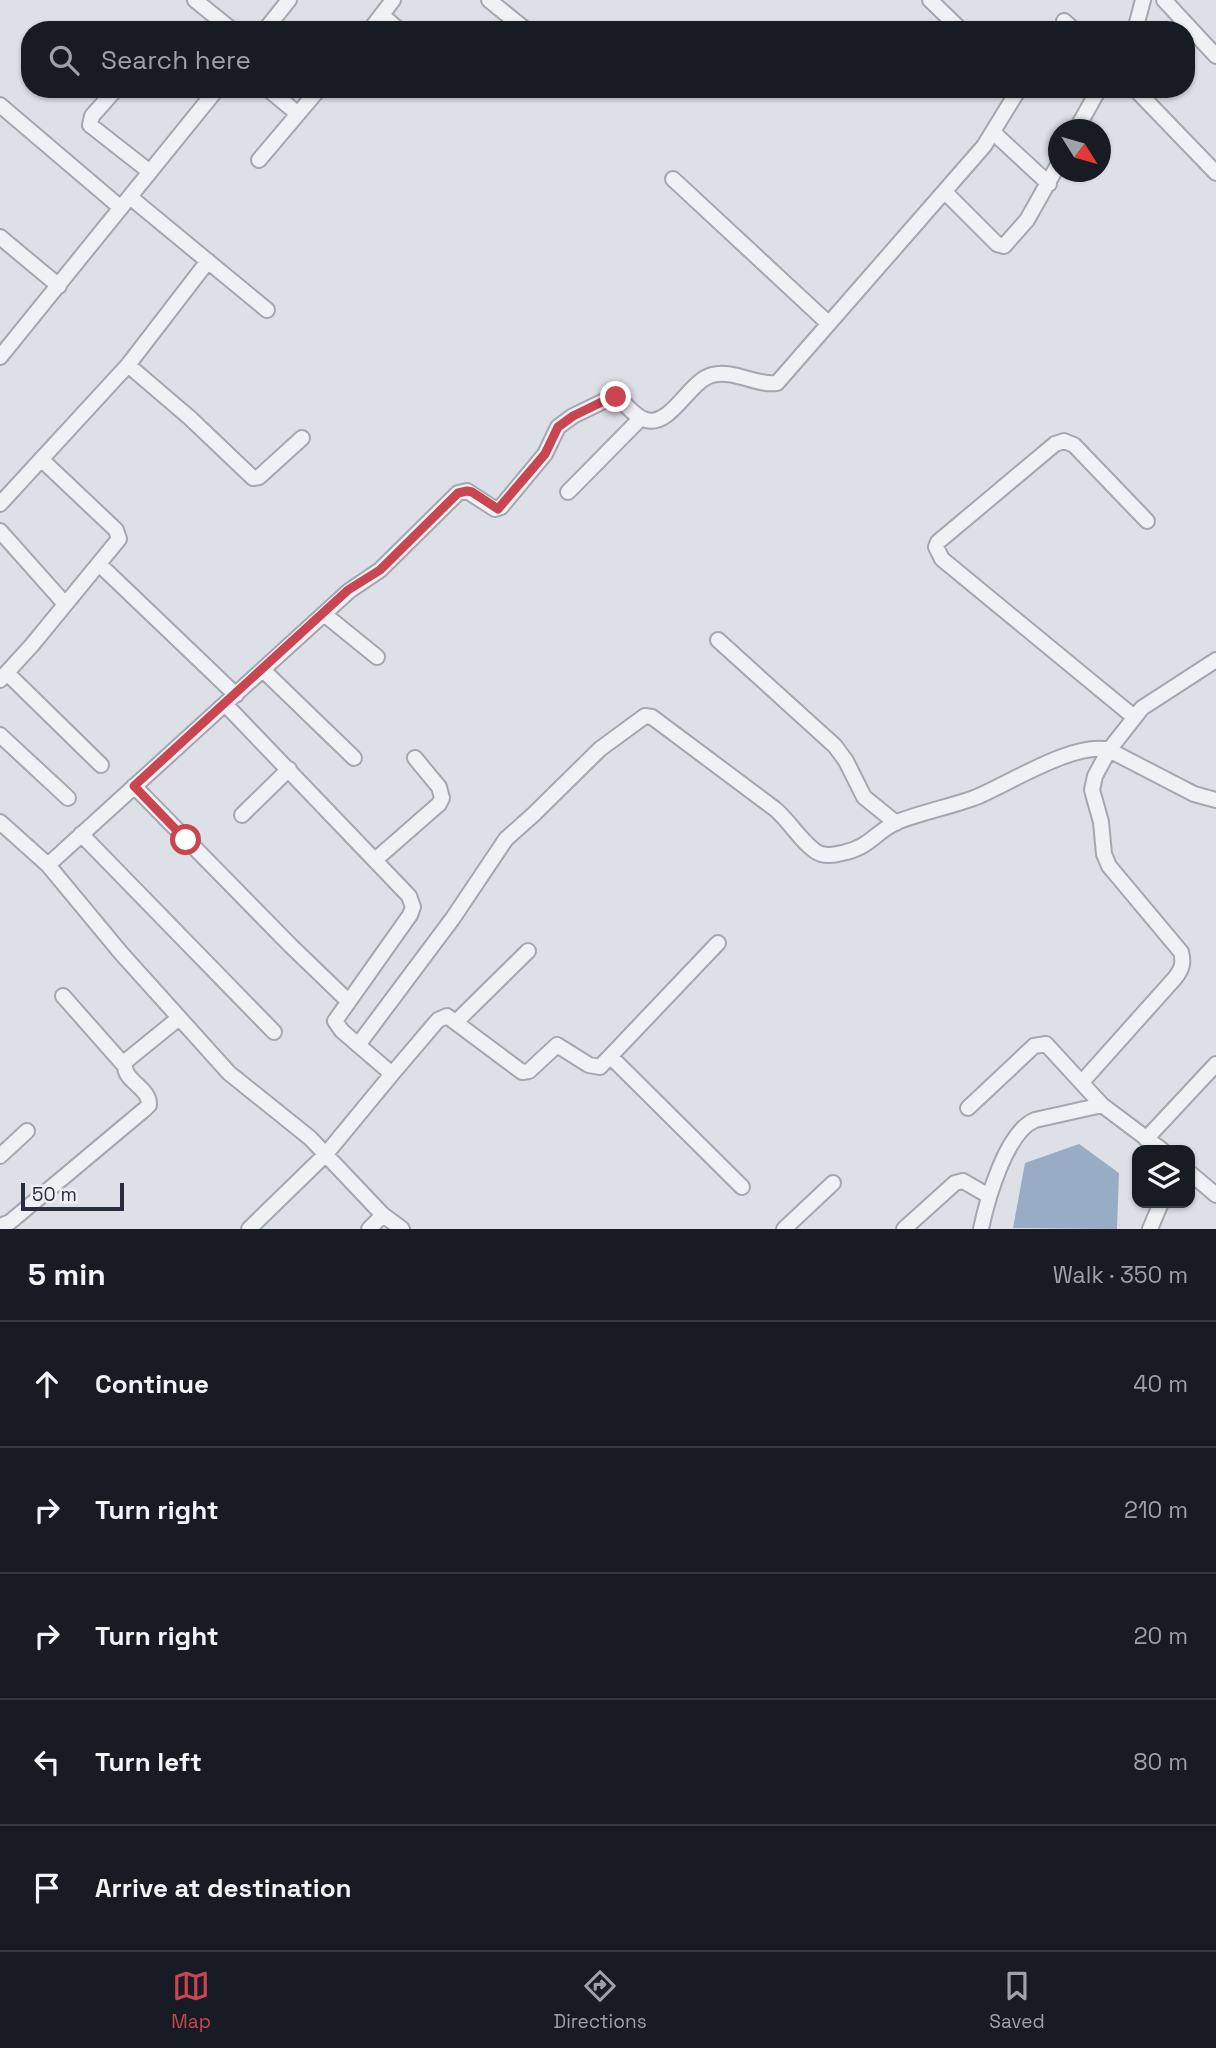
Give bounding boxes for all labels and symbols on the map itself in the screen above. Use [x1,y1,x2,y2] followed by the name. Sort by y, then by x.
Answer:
[1048,119,1111,182] north arrow
[600,381,631,412] route end
[170,824,201,855] route start
[21,1180,124,1212] scale bar

